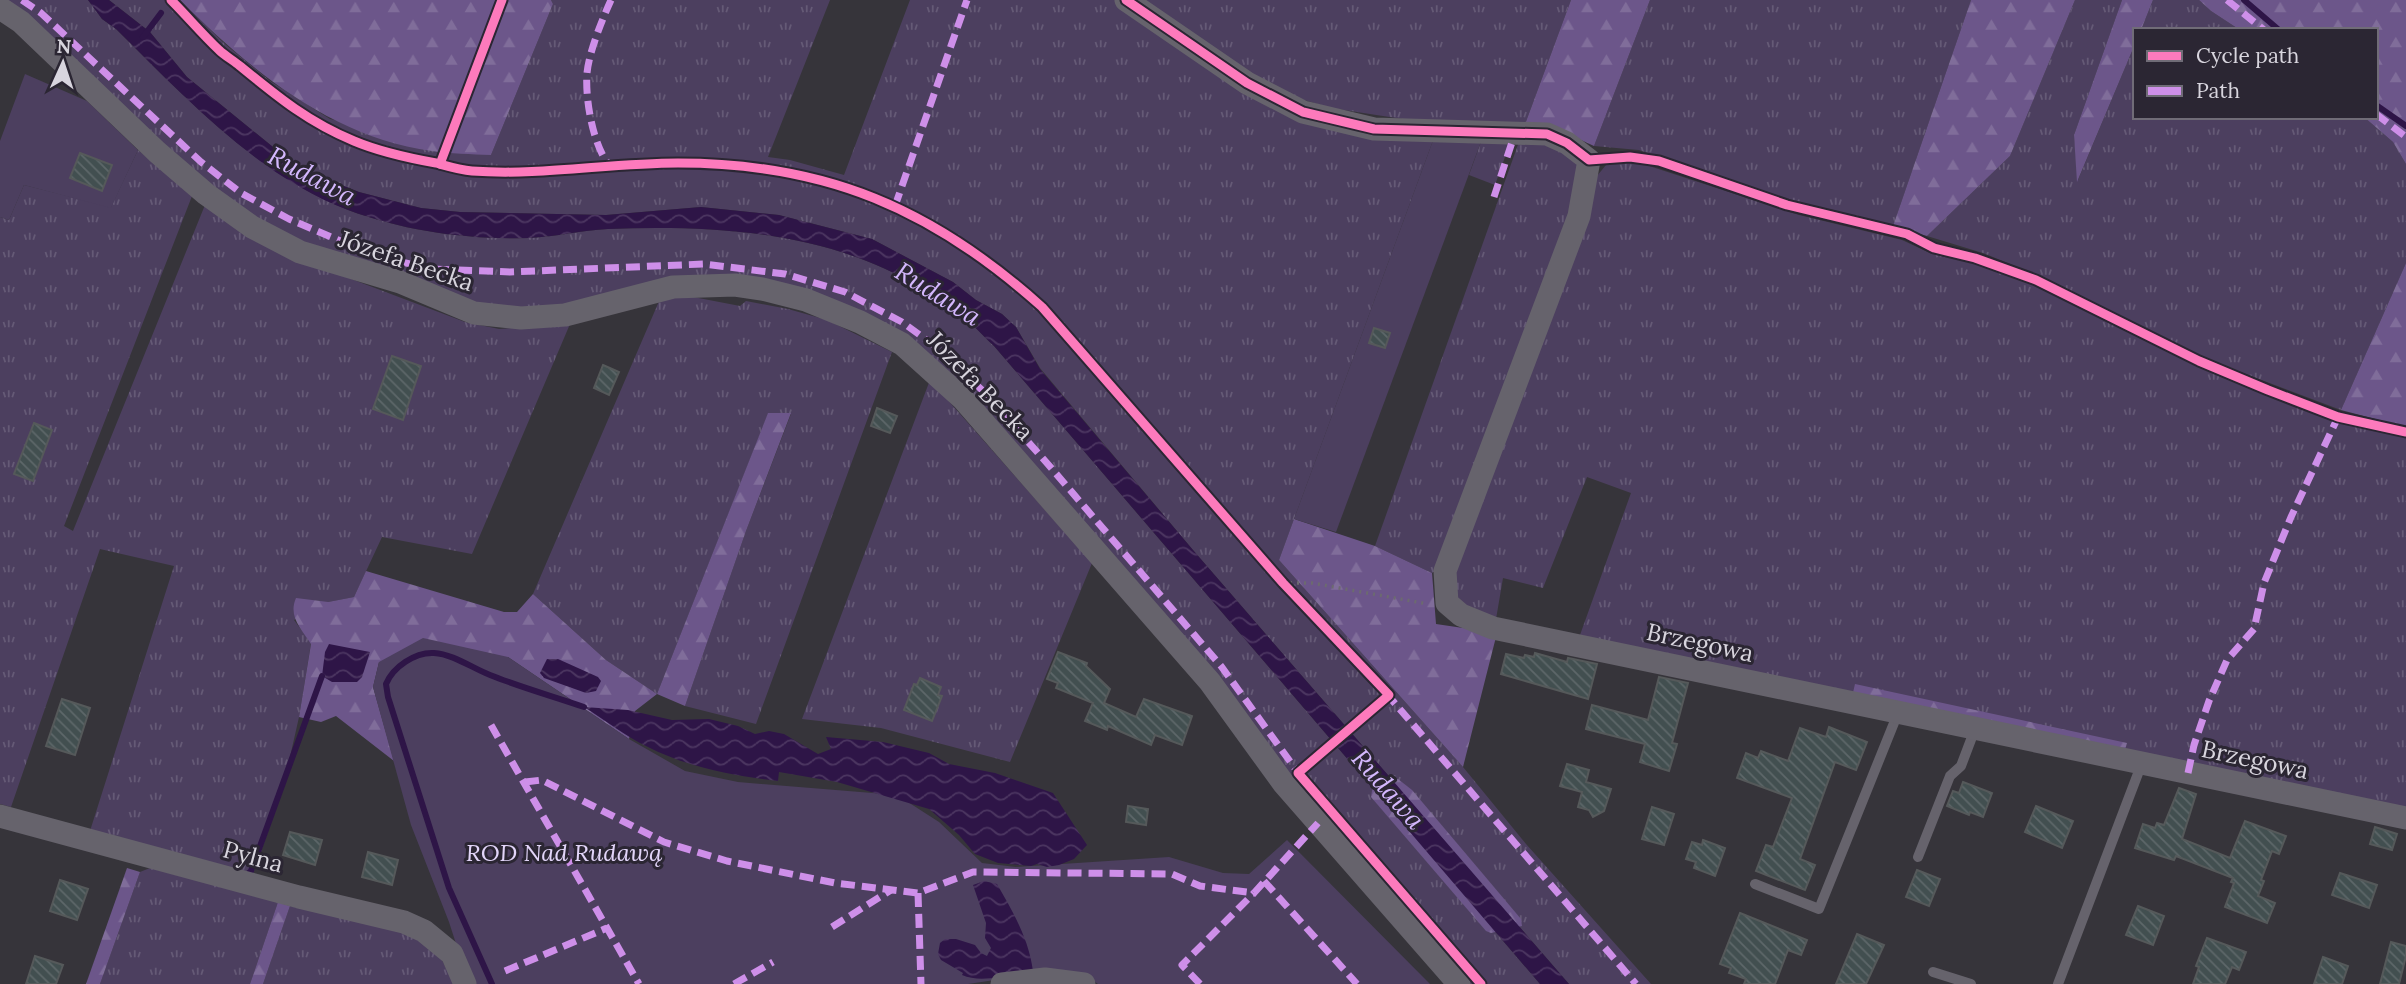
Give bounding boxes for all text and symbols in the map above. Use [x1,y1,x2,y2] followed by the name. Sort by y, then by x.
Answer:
[28,28,98,98] north arrow
[2133,28,2378,119] legend
[56,34,72,58] text: N
[2196,42,2299,69] text: Cycle path
[2196,77,2240,104] text: Path
[262,139,363,213] water label: Rudawa
[334,223,478,298] street label: Józefa Becka
[889,254,988,333] water label: Rudawa
[920,324,1040,447] street label: Józefa Becka
[1644,616,1756,669] street label: Brzegowa
[2199,733,2311,786] street label: Brzegowa
[1345,742,1433,836] water label: Rudawa
[220,834,287,879] street label: Pylna
[466,837,663,868] park label: ROD Nad Rudawą

